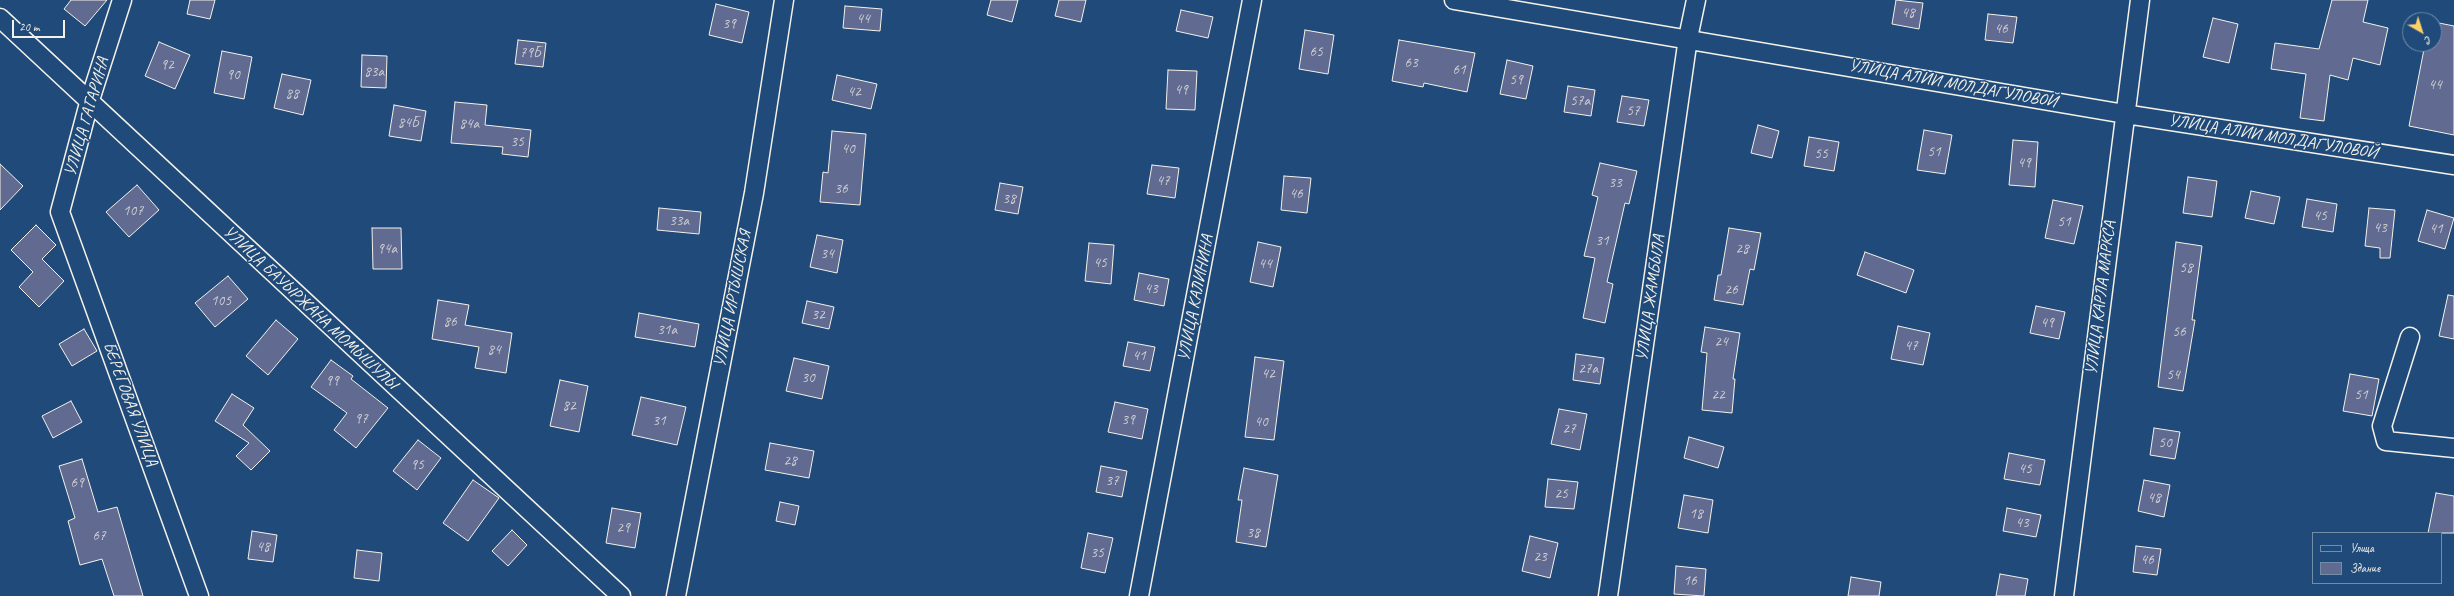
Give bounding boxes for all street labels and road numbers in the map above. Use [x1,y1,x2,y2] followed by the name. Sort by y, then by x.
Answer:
[60,55,114,179] street label: УЛИЦА ГАГАРИНА
[1847,56,2059,112] street label: УЛИЦА АЛИИ МОЛДАГУЛОВОЙ
[2167,110,2379,164] street label: УЛИЦА АЛИИ МОЛДАГУЛОВОЙ
[2081,220,2121,376] street label: УЛИЦА КАРЛА МАРКСА
[219,222,401,394] street label: УЛИЦА БАУЫРЖАНА МОМЫШУЛЫ
[710,229,756,369] street label: УЛИЦА ИРТЫШСКАЯ
[1174,233,1218,363] street label: УЛИЦА КАЛИНИНА
[1632,234,1670,362] street label: УЛИЦА ЖАМБЫЛА
[98,339,162,469] street label: БЕРЕГОВАЯ УЛИЦА

